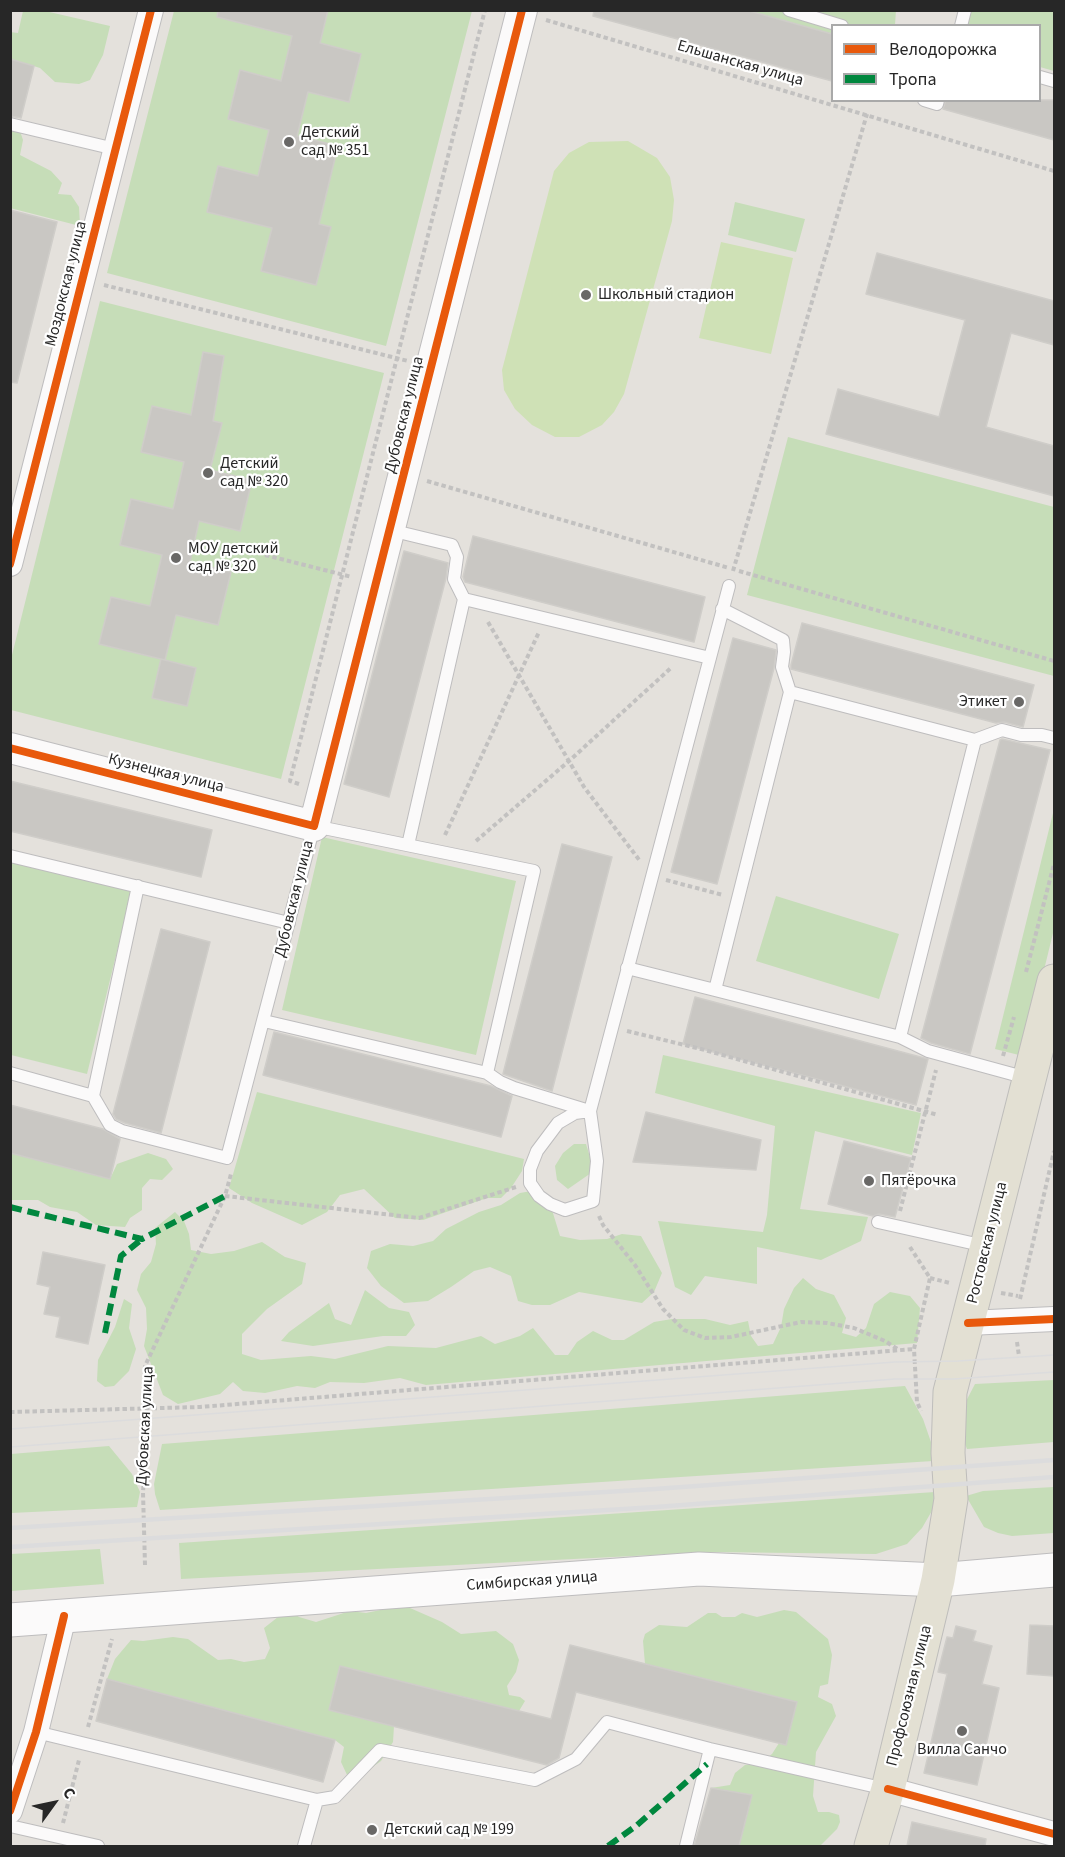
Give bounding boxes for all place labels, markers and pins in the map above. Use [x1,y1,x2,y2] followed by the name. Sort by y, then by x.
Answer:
[301,123,369,161] place label: Детский сад № 351
[282,135,296,149] marker: Детский сад № 351
[598,285,734,305] place label: Школьный стадион
[579,288,593,302] marker: Школьный стадион
[220,454,288,492] place label: Детский сад № 320
[201,466,215,480] marker: Детский сад № 320
[188,539,278,577] place label: МОУ детский сад № 320
[169,551,183,565] marker: МОУ детский сад № 320
[959,692,1007,712] place label: Этикет
[1012,695,1026,709] marker: Этикет
[881,1171,956,1191] place label: Пятёрочка
[862,1174,876,1188] marker: Пятёрочка
[955,1724,969,1738] marker: Вилла Санчо
[917,1740,1007,1760] place label: Вилла Санчо
[384,1820,514,1840] place label: Детский сад № 199
[365,1823,379,1837] marker: Детский сад № 199

